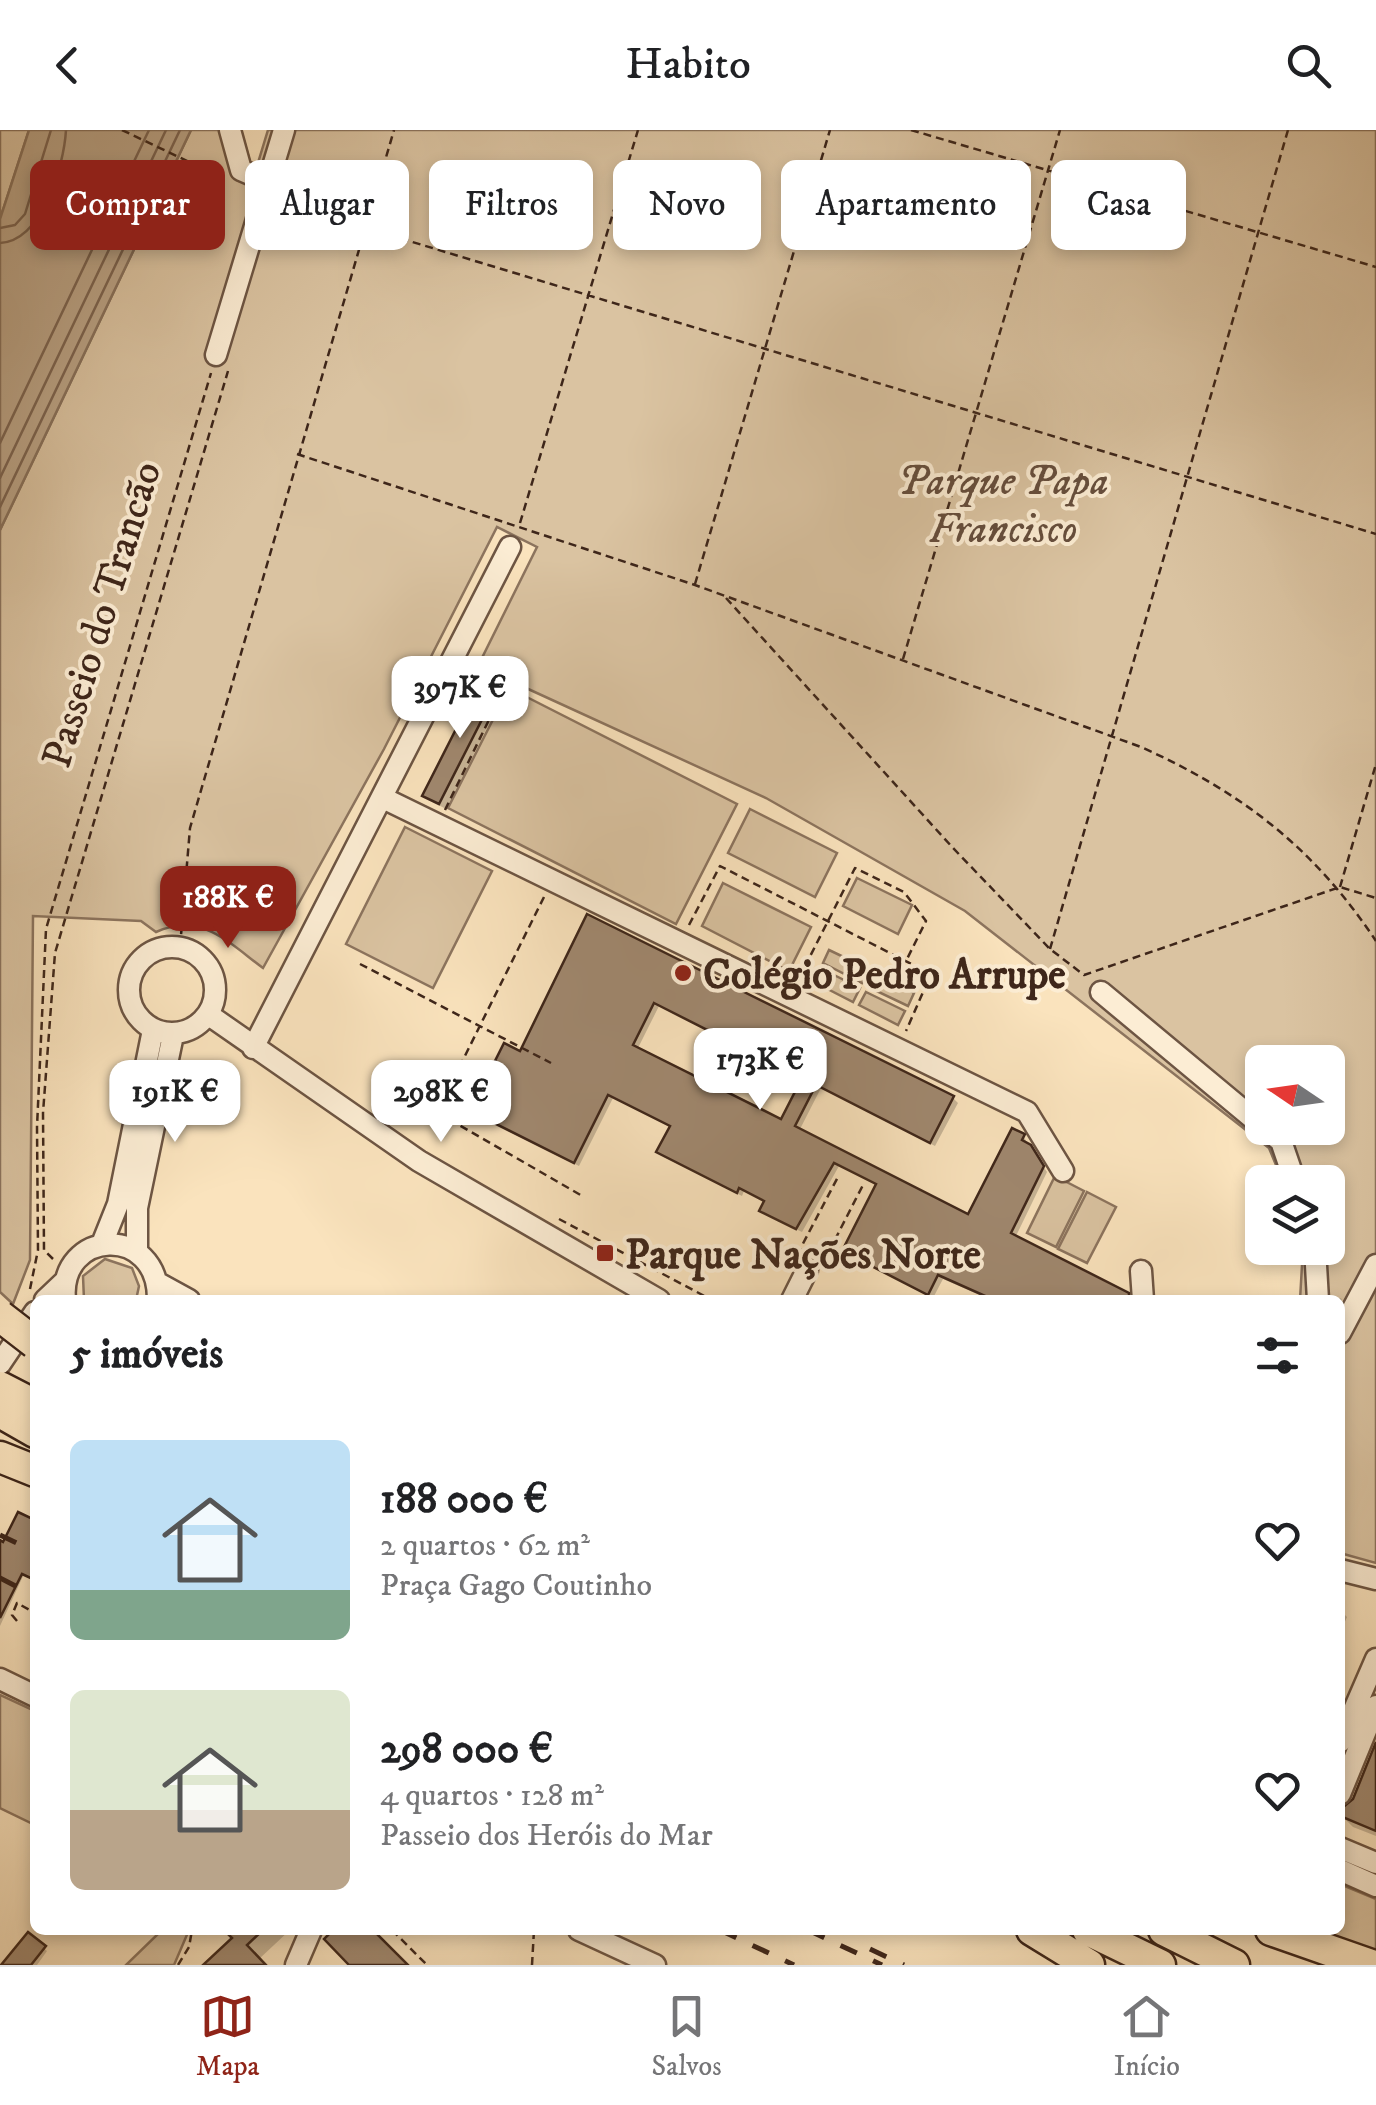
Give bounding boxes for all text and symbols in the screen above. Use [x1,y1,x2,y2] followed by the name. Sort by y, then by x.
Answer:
[625,37,751,93] text: Habito
[40,38,95,93] icon: back
[1281,38,1336,93] icon: search
[30,160,225,250] chip: Comprar
[245,160,409,250] chip: Alugar
[429,160,593,250] chip: Filtros
[613,160,761,250] chip: Novo
[781,160,1031,250] chip: Apartamento
[1051,160,1186,250] chip: Casa
[32,455,174,774] street label: Passeio do Trancão
[897,456,1109,556] park label: Parque Papa Francisco
[379,656,541,741] pin: 397K €
[414,668,506,708] text: 397K €
[147,866,309,951] pin: 188K €
[182,878,274,918] text: 188K €
[703,950,1066,1002] place label: Colégio Pedro Arrupe
[672,962,694,984] marker: Colégio Pedro Arrupe
[679,1028,841,1113] pin: 173K €
[716,1040,804,1080] text: 173K €
[1245,1045,1345,1145] north arrow
[1245,1045,1345,1265] map controls
[94,1060,256,1145] pin: 191K €
[360,1060,522,1145] pin: 298K €
[131,1072,219,1112] text: 191K €
[393,1072,489,1112] text: 298K €
[1245,1165,1345,1265] button: layers
[625,1230,981,1282] place label: Parque Nações Norte
[594,1242,616,1264] marker: Parque Nações Norte
[1250,1328,1305,1383] icon: filters
[70,1329,223,1381] text: 5 imóveis
[380,1474,548,1526] text: 188 000 €
[150,1480,270,1600] icon: home
[1250,1513,1305,1568] icon: heart
[380,1526,590,1566] text: 2 quartos · 62 m²
[380,1566,652,1606] text: Praça Gago Coutinho
[380,1724,553,1776] text: 298 000 €
[150,1730,270,1850] icon: home
[1250,1763,1305,1818] icon: heart
[380,1776,604,1816] text: 4 quartos · 128 m²
[380,1816,713,1856] text: Passeio dos Heróis do Mar
[196,1989,259,2084] tab: Mapa
[652,1989,722,2084] tab: Salvos
[1114,1989,1180,2084] tab: Início

